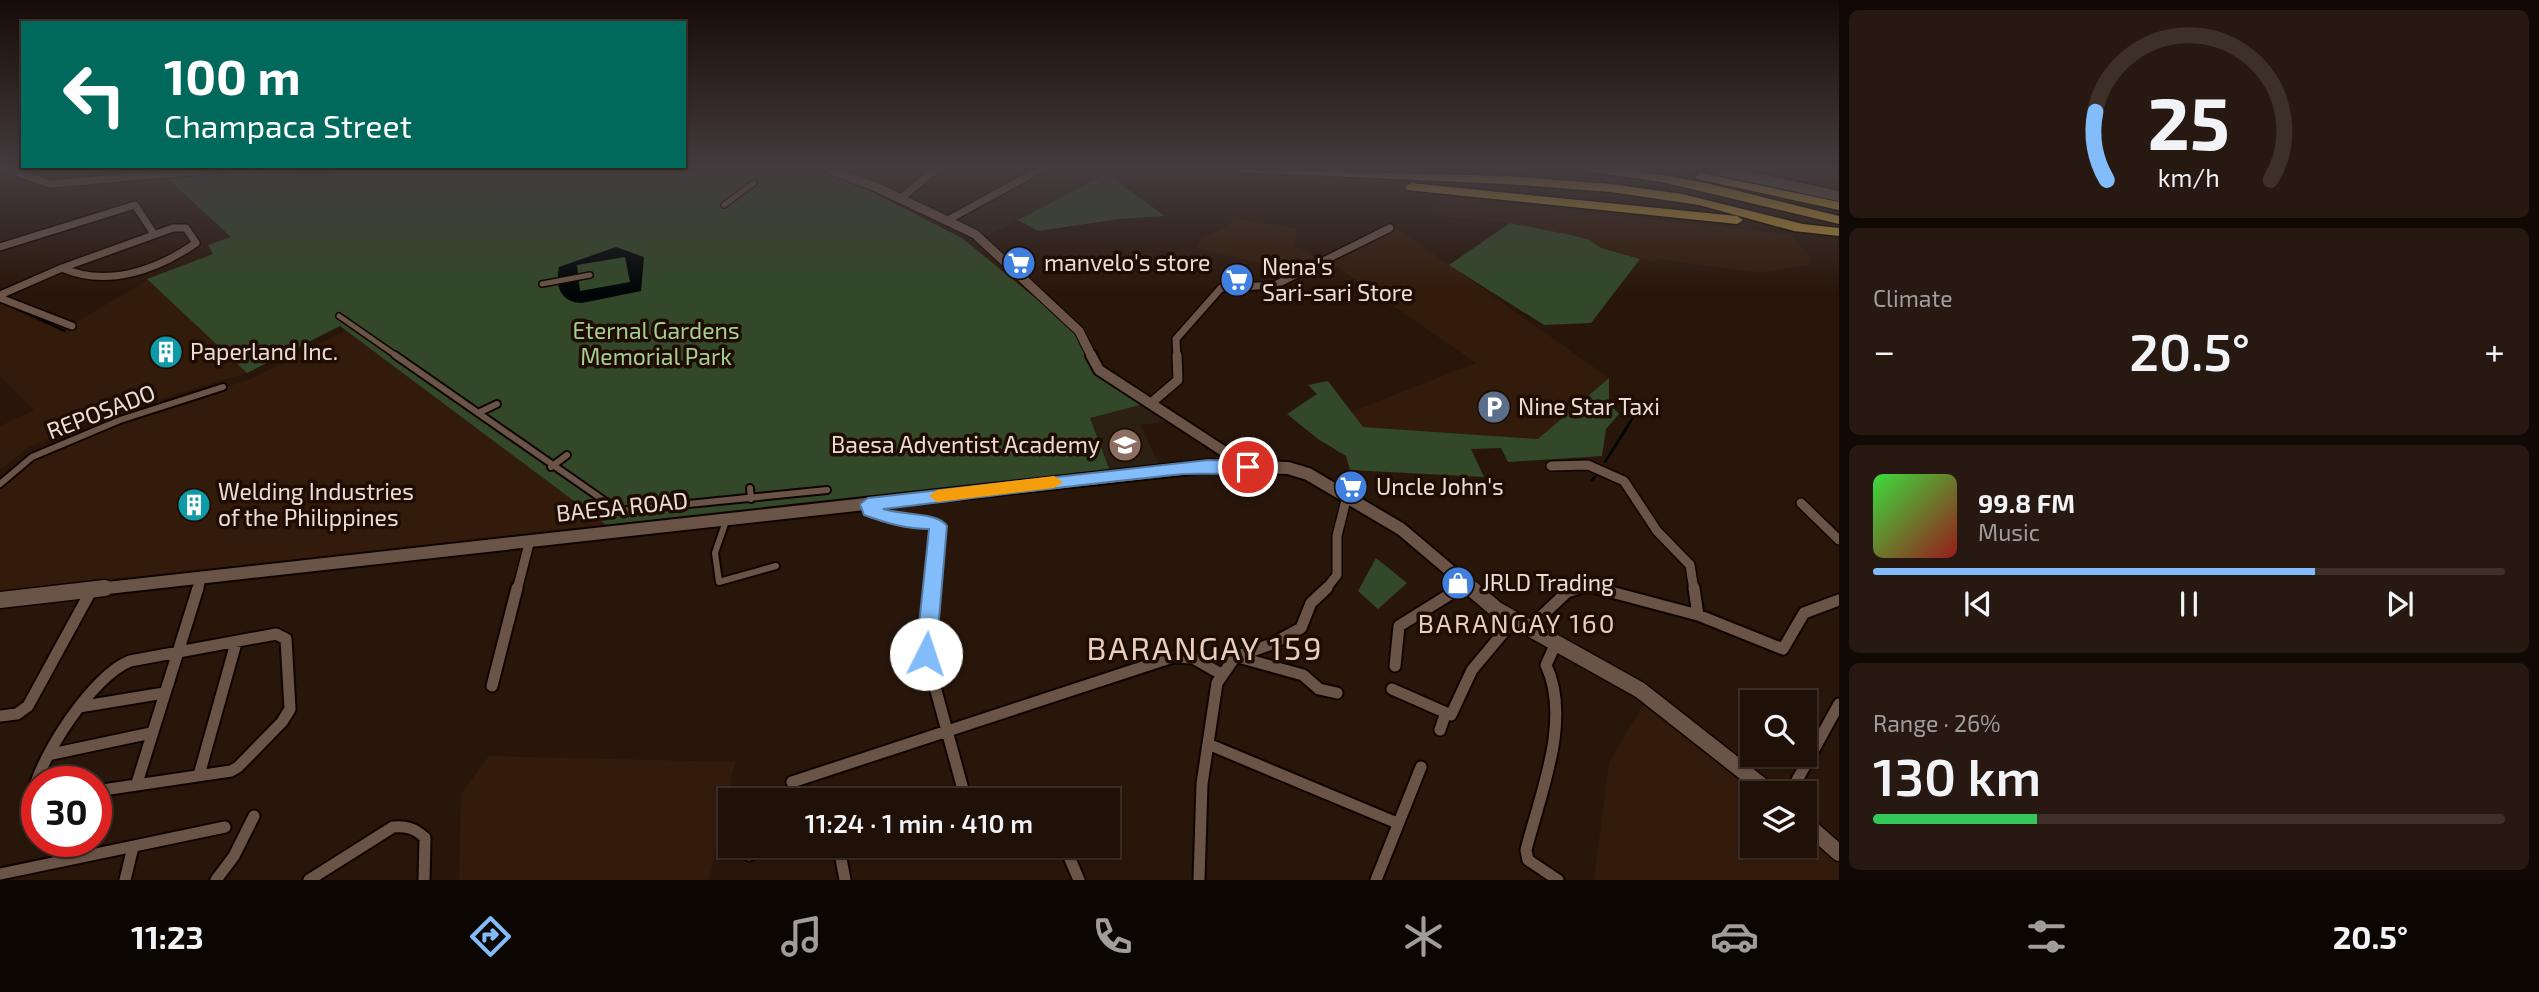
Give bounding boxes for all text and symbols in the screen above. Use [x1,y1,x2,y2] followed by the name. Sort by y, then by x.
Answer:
[164,46,301,105] text: 100 m
[49,49,140,140] icon: left
[2148,77,2230,165] text: 25
[164,106,412,144] text: Champaca Street
[2158,162,2220,192] text: km/h
[1000,244,1038,282] supermarket icon: manvelo's store
[1044,248,1210,276] place label: manvelo's store
[1262,252,1413,306] place label: Nena's Sari-sari Store
[1218,261,1256,299] supermarket icon: Nena's Sari-sari Store
[1873,284,1953,312] text: Climate
[572,316,740,370] park label: Eternal Gardens Memorial Park
[2129,319,2250,381] text: 20.5°
[1873,327,1895,373] text: −
[2484,327,2505,373] text: +
[147,333,185,371] building icon: Paperland Inc.
[190,337,338,365] place label: Paperland Inc.
[42,378,159,445] street label: REPOSADO
[1475,388,1513,426] parking icon: Nine Star Taxi
[1518,392,1660,420] place label: Nine Star Taxi
[1106,426,1144,464] school or university icon: Baesa Adventist Academy
[831,430,1100,458] place label: Baesa Adventist Academy
[1218,437,1278,497] pin
[1229,448,1267,486] icon: arrive
[1332,468,1370,506] supermarket icon: Uncle John's
[1376,472,1504,500] place label: Uncle John's
[218,477,414,531] place label: Welding Industries of the Philippines
[555,485,689,527] street label: BAESA ROAD
[175,486,213,524] building icon: Welding Industries of the Philippines
[1978,487,2075,518] text: 99.8 FM
[1978,518,2040,546] text: Music
[1439,564,1477,602] shop icon: JRLD Trading
[1482,568,1614,596] place label: JRLD Trading
[1959,585,1997,623] icon: previous
[2170,585,2208,623] icon: pause
[2381,585,2419,623] icon: next
[1418,607,1616,638] district label: BARANGAY 160
[889,617,963,691] position arrow
[1087,628,1323,666] district label: BARANGAY 159
[1740,690,1817,858] map controls
[1740,690,1817,767] button: search
[1873,709,2001,737] text: Range · 26%
[1873,744,2041,806] text: 130 km
[21,766,112,857] speed limit sign: 30
[1740,781,1817,858] button: layers
[805,807,1033,838] text: 11:24 · 1 min · 410 m
[466,912,515,961] icon: directions
[777,912,826,961] icon: music
[1088,912,1137,961] icon: phone
[1399,912,1448,961] icon: climate
[1710,912,1759,961] icon: car
[2022,912,2071,961] icon: filters
[131,917,204,955] text: 11:23
[2333,917,2408,955] text: 20.5°

